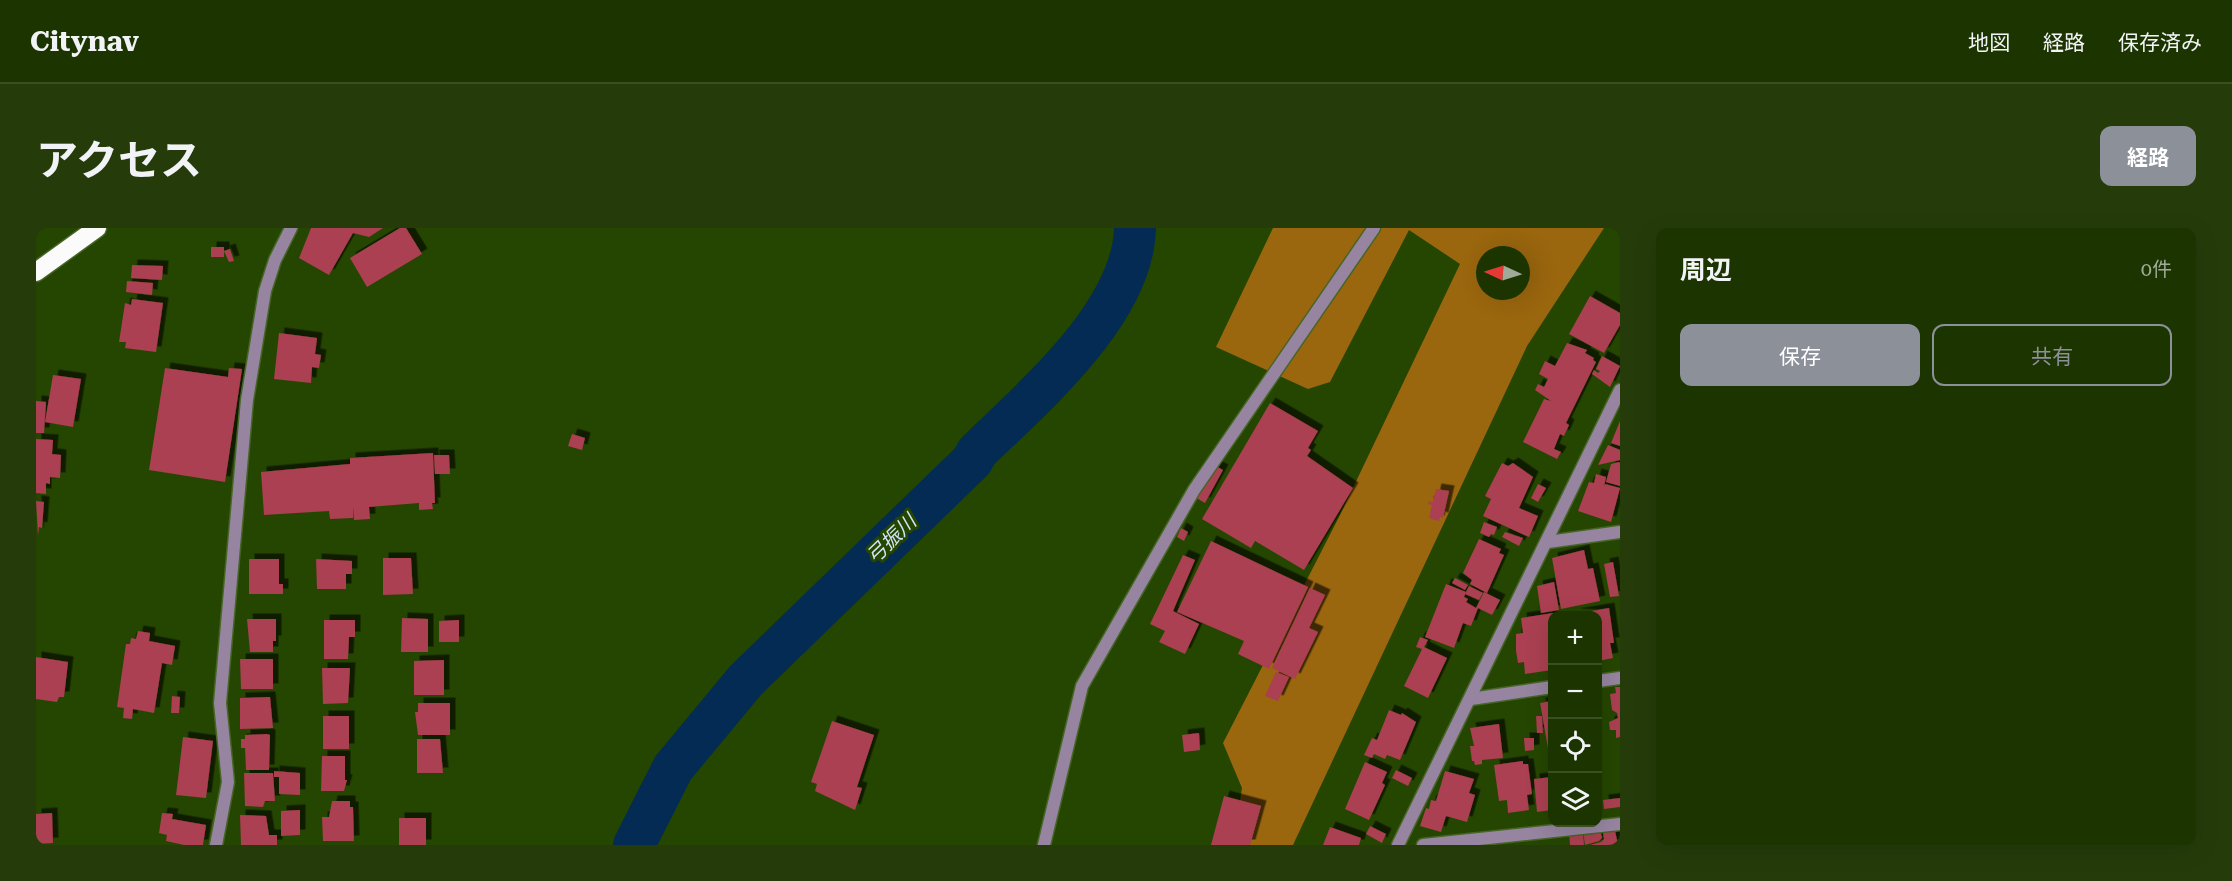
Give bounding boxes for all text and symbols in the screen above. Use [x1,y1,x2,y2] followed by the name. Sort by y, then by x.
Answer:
[30,25,139,58] text: Citynav
[1968,31,2010,55] text: 地図
[2043,31,2085,55] text: 経路
[2118,31,2202,55] text: 保存済み
[2100,126,2196,186] button: 経路
[36,136,202,185] text: アクセス
[1476,246,1530,300] north arrow
[1680,255,1732,285] text: 周辺
[2141,257,2172,281] text: 0件
[1680,324,1920,386] button: 保存
[1932,324,2172,386] button: 共有
[861,508,922,568] water label: 弓振川
[1548,611,1602,827] map controls
[1548,611,1602,665] button: +
[1548,665,1602,719] button: −
[1548,719,1602,773] button: locate
[1548,773,1602,827] button: layers

